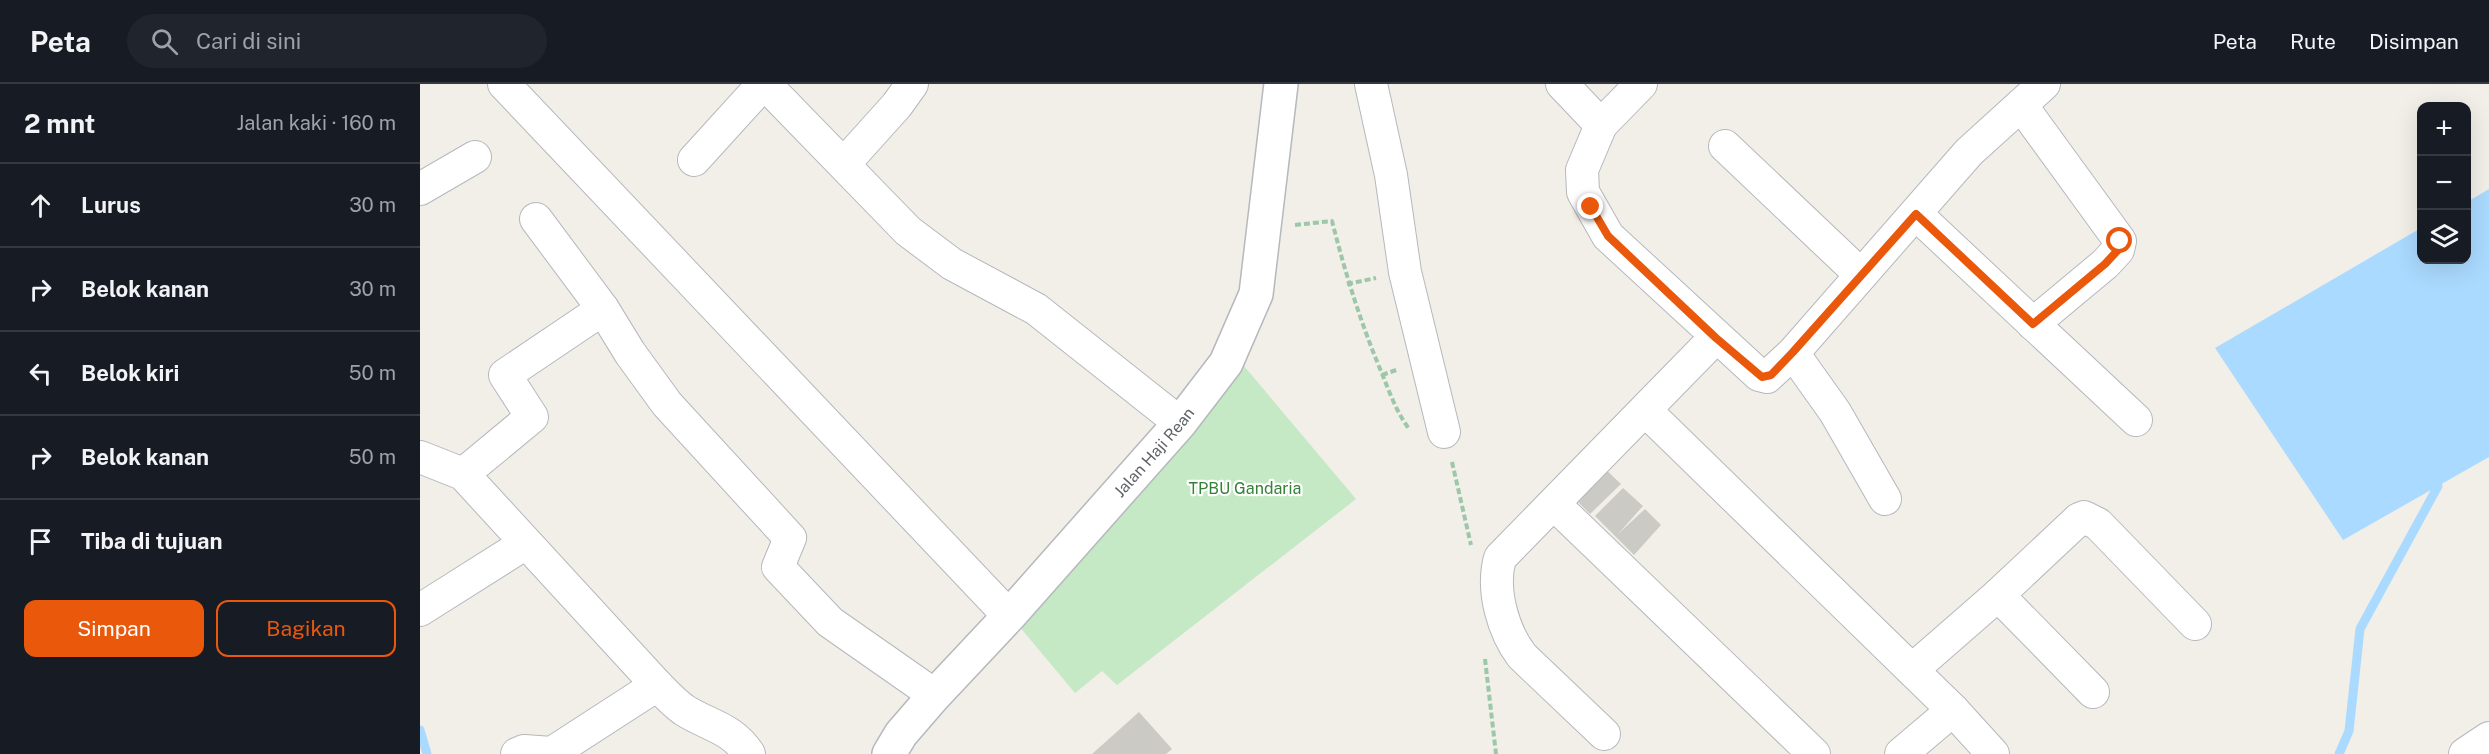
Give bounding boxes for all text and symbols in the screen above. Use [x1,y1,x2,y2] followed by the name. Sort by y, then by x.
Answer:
[127,14,547,68] search box
[30,25,91,58] text: Peta
[148,25,181,58] icon: search
[196,28,301,54] text: Cari di sini
[2213,29,2257,54] text: Peta
[2290,29,2336,54] text: Rute
[2369,29,2459,54] text: Disimpan
[2417,102,2471,264] map controls
[2417,102,2471,156] button: +
[24,108,95,139] text: 2 mnt
[237,111,396,135] text: Jalan kaki · 160 m
[2417,156,2471,210] button: −
[24,189,57,222] icon: ahead
[81,192,141,218] text: Lurus
[349,193,396,217] text: 30 m
[1577,193,1603,219] route end
[2417,210,2471,264] button: layers
[2106,227,2132,253] route start
[24,273,57,306] icon: right
[81,276,209,302] text: Belok kanan
[349,277,396,301] text: 30 m
[24,357,57,390] icon: left
[81,360,179,386] text: Belok kiri
[349,361,396,385] text: 50 m
[1110,404,1198,501] street label: Jalan Haji Rean
[24,441,57,474] icon: right
[81,444,209,470] text: Belok kanan
[349,445,396,469] text: 50 m
[1189,479,1301,498] park label: TPBU Gandaria
[24,525,57,558] icon: arrive
[81,528,222,554] text: Tiba di tujuan
[24,600,204,657] button: Simpan
[216,600,396,657] button: Bagikan

